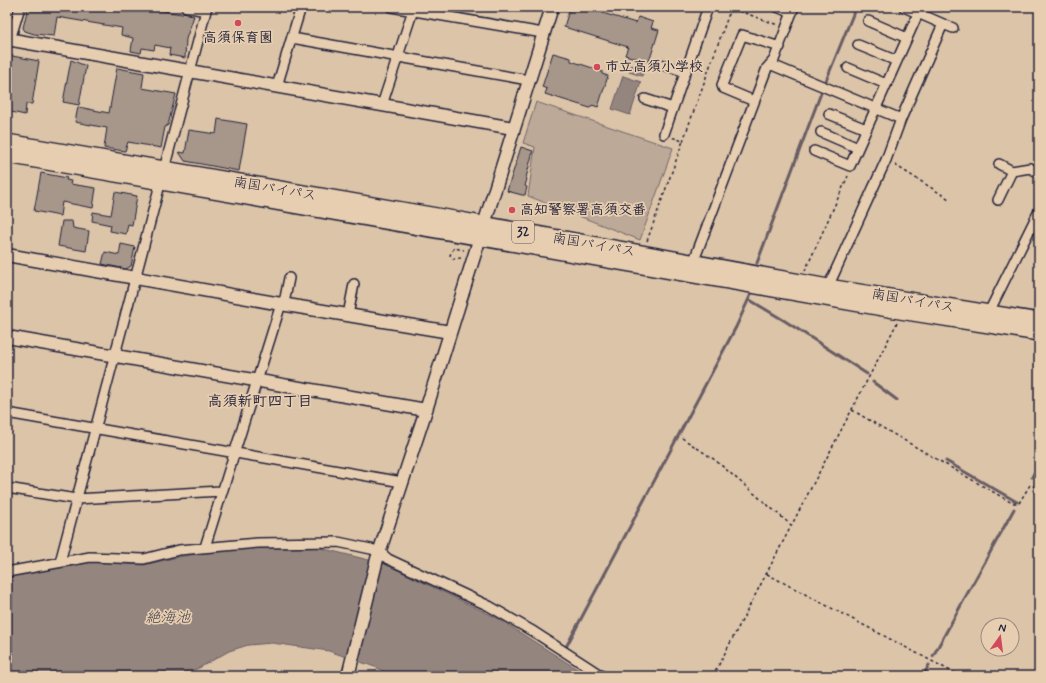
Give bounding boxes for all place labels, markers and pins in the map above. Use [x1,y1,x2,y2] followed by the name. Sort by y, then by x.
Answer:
[233,18,243,28] marker: 高須保育園
[203,29,273,47] place label: 高須保育園
[605,58,703,76] place label: 市立高須小学校
[592,62,602,72] marker: 市立高須小学校
[520,201,646,219] place label: 高知警察署高須交番
[507,205,517,215] marker: 高知警察署高須交番

